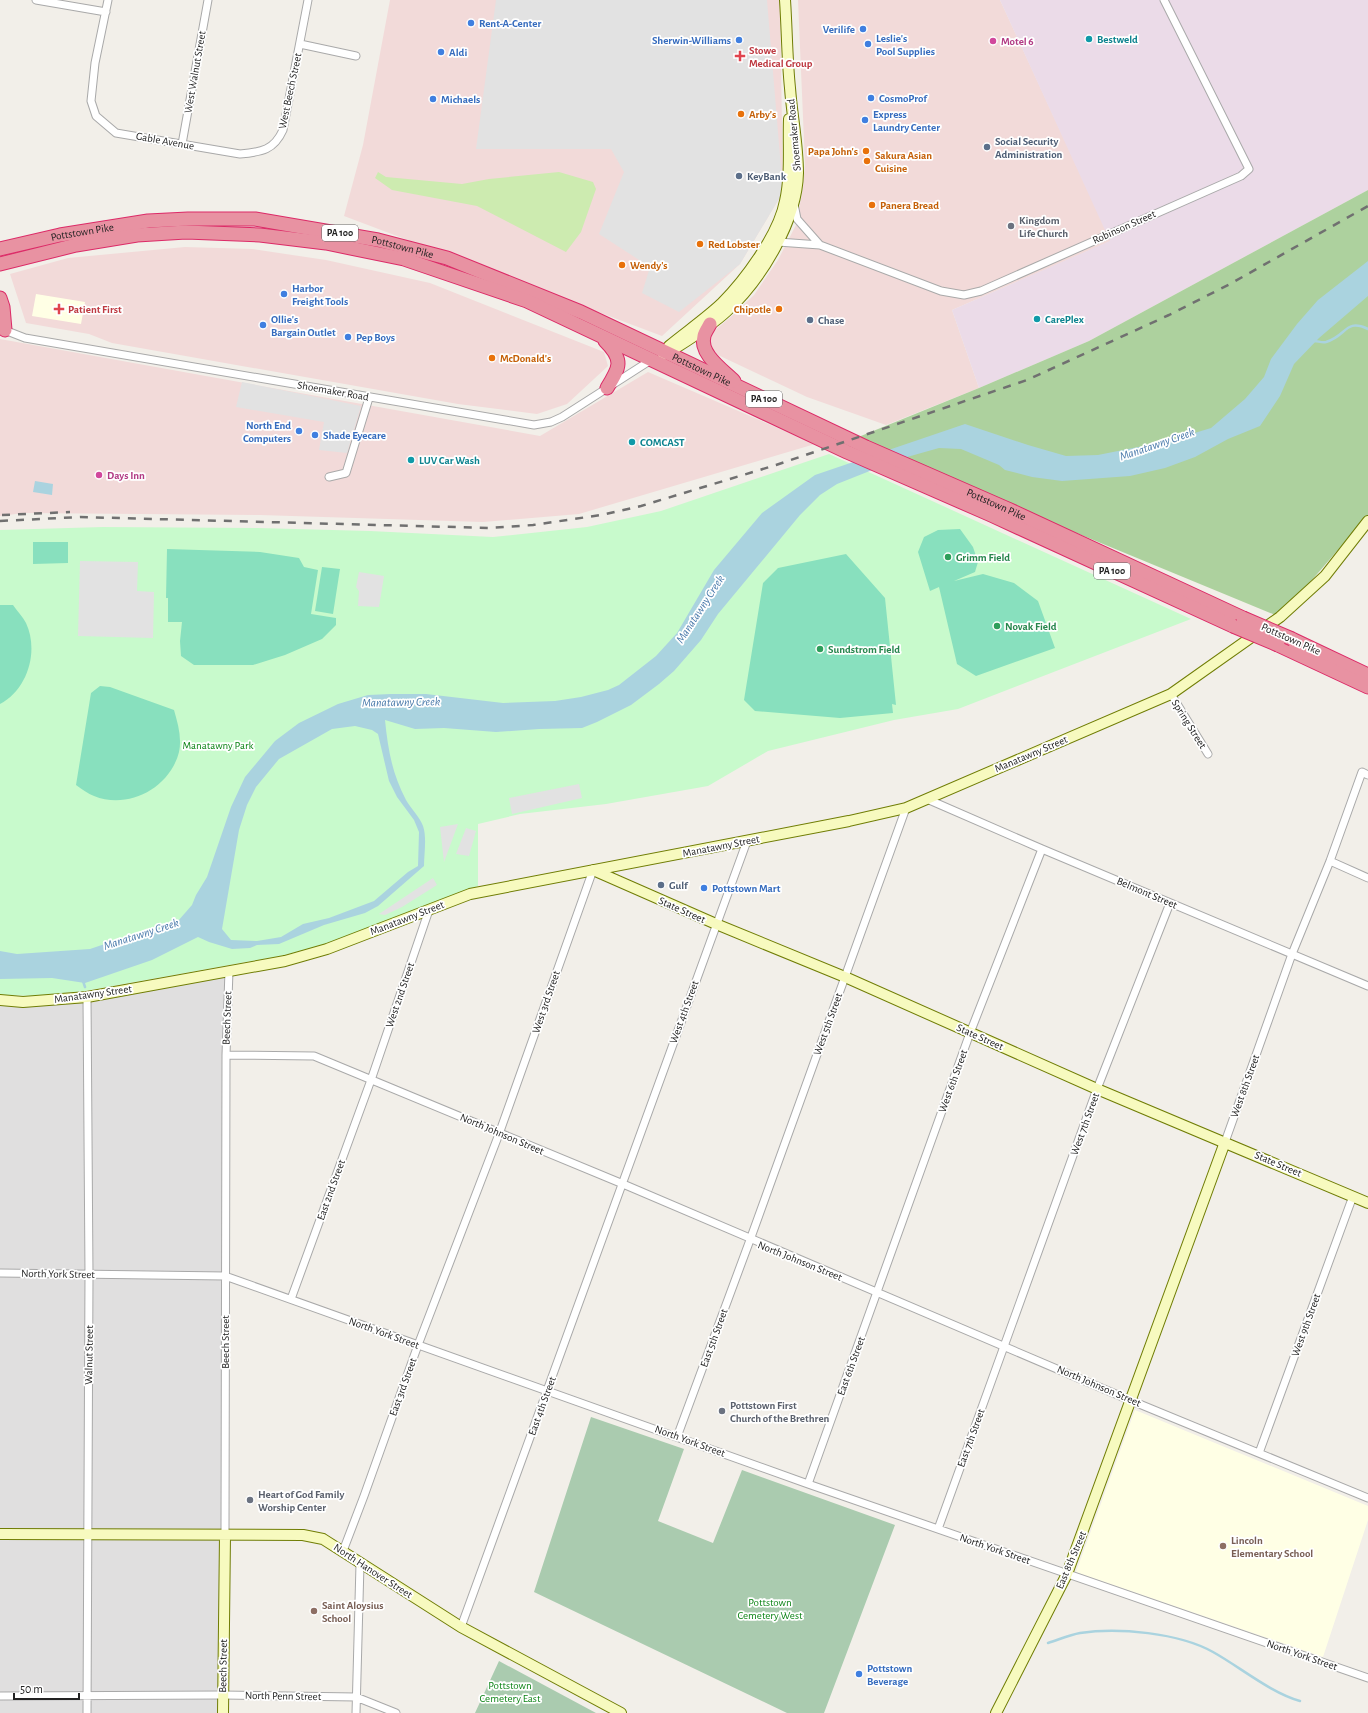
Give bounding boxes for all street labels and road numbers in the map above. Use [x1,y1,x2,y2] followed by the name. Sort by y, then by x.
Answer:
[182,30,208,114] street label: West Walnut Street
[277,52,304,130] street label: West Beech Street
[785,98,803,172] street label: Shoemaker Road
[135,130,195,152] street label: Gable Avenue
[1091,208,1158,246] street label: Robinson Street
[50,221,114,243] street label: Pottstown Pike
[322,225,358,241] road number: PA 100
[371,234,435,260] street label: Pottstown Pike
[671,351,733,388] street label: Pottstown Pike
[296,379,370,403] street label: Shoemaker Road
[746,391,782,407] road number: PA 100
[965,486,1028,522] street label: Pottstown Pike
[1094,563,1130,579] road number: PA 100
[1260,621,1322,657] street label: Pottstown Pike
[1170,697,1209,751] street label: Spring Street
[993,734,1070,774] street label: Manatawny Street
[682,833,761,859] street label: Manatawny Street
[1115,875,1179,911] street label: Belmont Street
[657,895,707,925] street label: State Street
[369,899,446,937] street label: Manatawny Street
[384,961,416,1029] street label: West 2nd Street
[530,969,562,1035] street label: West 3rd Street
[668,979,701,1045] street label: West 4th Street
[54,983,133,1005] street label: Manatawny Street
[221,991,233,1045] street label: Beech Street
[812,991,845,1057] street label: West 5th Street
[955,1022,1005,1052] street label: State Street
[937,1048,970,1114] street label: West 6th Street
[1229,1053,1262,1119] street label: West 8th Street
[1069,1091,1102,1157] street label: West 7th Street
[459,1111,546,1157] street label: North Johnson Street
[1253,1149,1304,1179] street label: State Street
[315,1158,347,1222] street label: East 2nd Street
[756,1239,844,1283] street label: North Johnson Street
[21,1268,96,1280] street label: North York Street
[1290,1292,1323,1358] street label: West 9th Street
[698,1307,730,1369] street label: East 5th Street
[220,1315,231,1369] street label: Beech Street
[347,1315,421,1351] street label: North York Street
[83,1325,95,1385] street label: Walnut Street
[835,1335,867,1397] street label: East 6th Street
[387,1356,419,1418] street label: East 3rd Street
[1056,1363,1143,1409] street label: North Johnson Street
[526,1375,558,1437] street label: East 4th Street
[955,1407,987,1469] street label: East 7th Street
[653,1423,727,1459] street label: North York Street
[1054,1529,1088,1591] street label: East 8th Street
[958,1532,1032,1566] street label: North York Street
[332,1542,415,1601] street label: North Hanover Street
[1265,1638,1339,1672] street label: North York Street
[217,1639,229,1693] street label: Beech Street
[245,1690,322,1702] street label: North Penn Street

